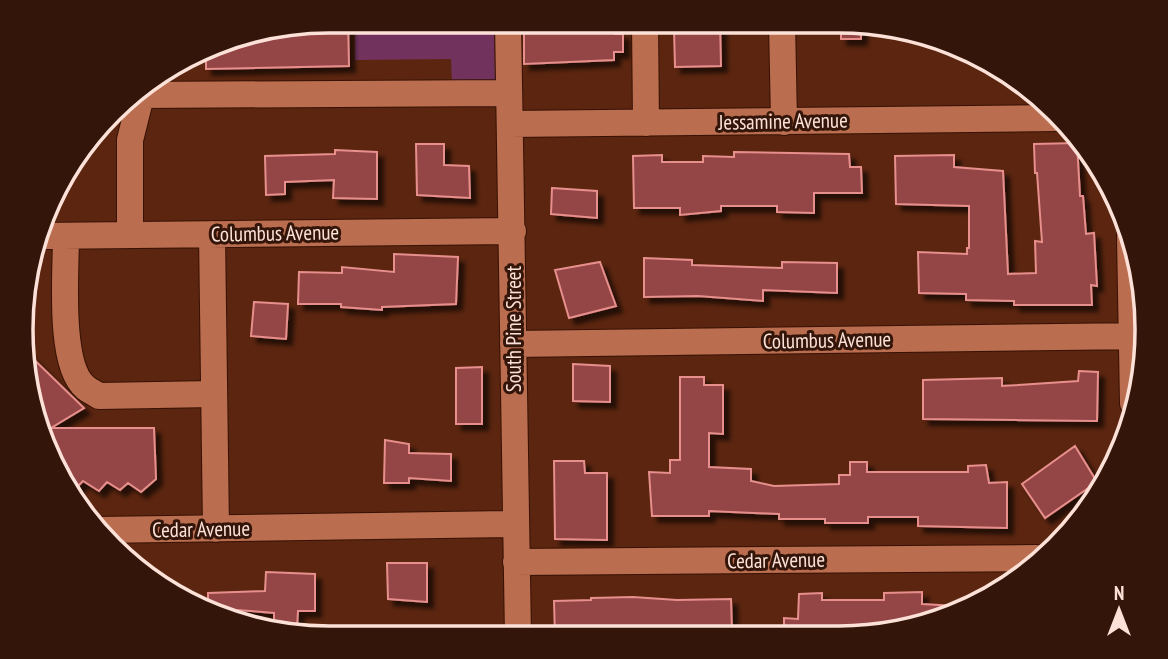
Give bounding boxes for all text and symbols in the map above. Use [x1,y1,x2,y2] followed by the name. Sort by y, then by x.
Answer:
[717,106,848,136] street label: Jessamine Avenue
[211,218,339,248] street label: Columbus Avenue
[500,266,527,392] street label: South Pine Street
[763,325,891,355] street label: Columbus Avenue
[152,515,250,543] street label: Cedar Avenue
[727,546,825,574] street label: Cedar Avenue
[1084,575,1154,645] north arrow
[1114,581,1124,605] text: N

